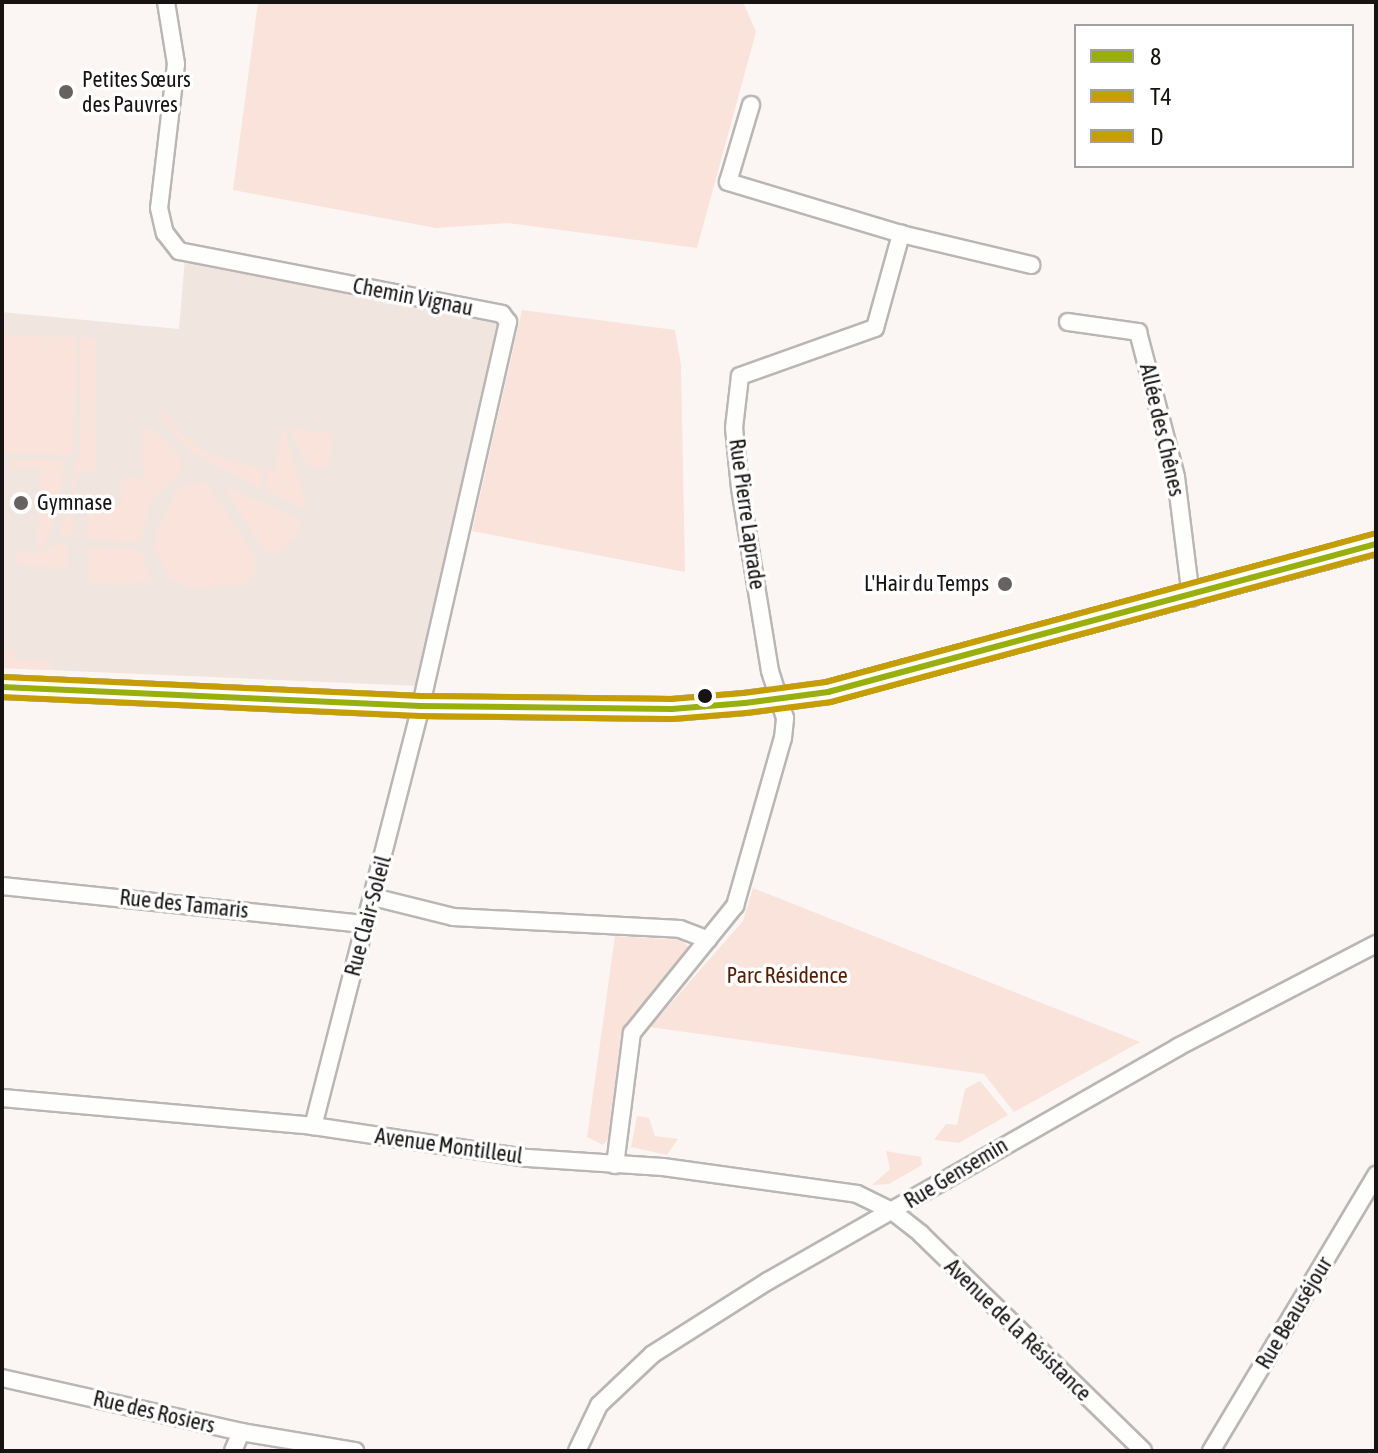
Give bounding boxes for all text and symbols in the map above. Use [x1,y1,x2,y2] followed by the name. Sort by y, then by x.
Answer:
[1074,24,1354,168] legend
[1150,43,1161,70] text: 8
[82,66,191,118] place label: Petites Sœurs des Pauvres
[57,83,75,101] marker: Petites Sœurs des Pauvres
[1150,83,1172,110] text: T4
[1150,123,1163,150] text: D
[351,272,475,322] street label: Chemin Vignau
[1134,361,1190,499] street label: Allée des Chênes
[723,437,771,591] street label: Rue Pierre Laprade
[37,490,112,516] place label: Gymnase
[12,494,30,512] marker: Gymnase
[864,571,989,597] place label: L'Hair du Temps
[996,575,1014,593] marker: L'Hair du Temps
[697,688,713,704] unlabelled marker
[339,853,397,979] street label: Rue Clair-Soleil
[118,884,250,924] street label: Rue des Tamaris
[726,963,848,989] park label: Parc Résidence
[373,1123,525,1169] street label: Avenue Montilleul
[899,1132,1013,1214] street label: Rue Gensemin
[1250,1252,1338,1374] street label: Rue Beauséjour
[939,1253,1097,1407] street label: Avenue de la Résistance
[91,1385,217,1439] street label: Rue des Rosiers

